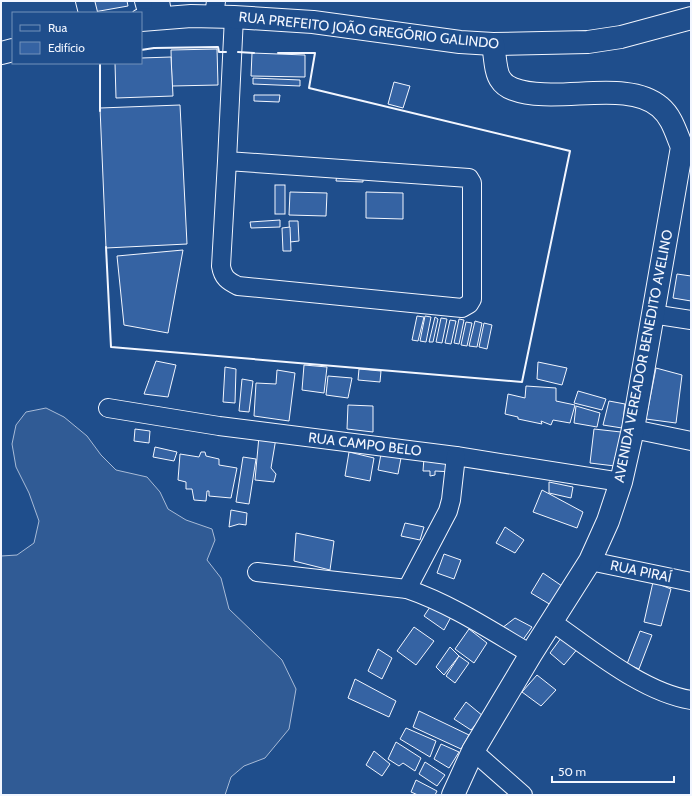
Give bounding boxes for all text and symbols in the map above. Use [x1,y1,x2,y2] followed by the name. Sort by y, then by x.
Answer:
[238,7,500,53] street label: RUA PREFEITO JOÃO GREGÓRIO GALINDO
[12,12,142,64] legend
[48,20,67,35] text: Rua
[48,40,85,55] text: Edifício
[610,228,676,484] street label: AVENIDA VEREADOR BENEDITO AVELINO
[307,428,423,460] street label: RUA CAMPO BELO
[609,556,674,586] street label: RUA PIRAÍ
[552,758,674,784] scale bar
[558,764,586,779] text: 50 m

